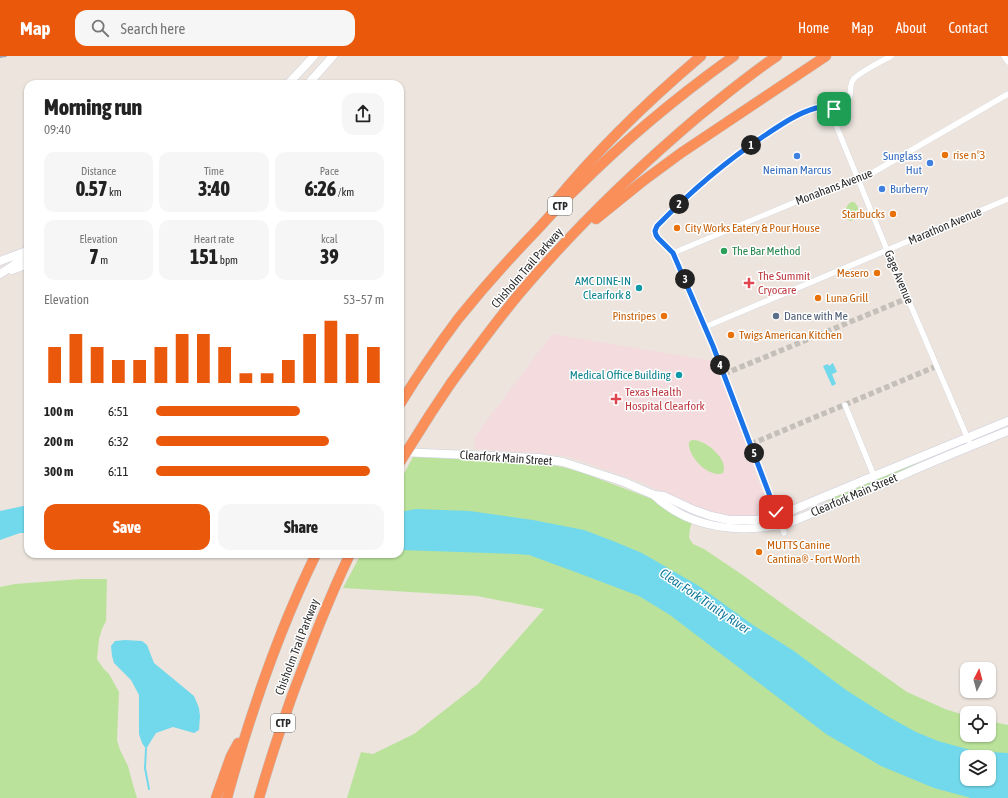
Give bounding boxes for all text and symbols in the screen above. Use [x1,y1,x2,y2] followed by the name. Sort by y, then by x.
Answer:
[75,10,355,46] search box
[20,17,51,39] text: Map
[89,17,111,39] icon: search
[121,20,185,37] text: Search here
[798,20,829,36] text: Home
[851,20,874,36] text: Map
[896,20,927,36] text: About
[949,20,988,36] text: Contact
[817,92,851,126] pin
[342,93,384,135] button: share
[44,94,142,120] text: Morning run
[823,98,845,120] icon: arrive
[44,122,71,137] text: 09:40
[741,135,761,155] pin: 1
[748,139,754,151] text: 1
[953,148,985,162] place label: rise n°3
[883,149,923,177] place label: Sunglass Hut
[940,150,950,160] marker: rise n°3
[792,151,802,161] marker: Neiman Marcus
[925,158,935,168] marker: Sunglass Hut
[763,163,831,177] place label: Neiman Marcus
[81,165,116,177] text: Distance
[204,165,224,177] text: Time
[320,165,339,177] text: Pace
[793,166,875,208] street label: Monahans Avenue
[76,177,107,200] text: 0.57
[198,177,230,200] text: 3:40
[304,177,336,200] text: 6:26
[890,182,928,196] place label: Burberry
[877,184,887,194] marker: Burberry
[107,186,122,198] text: km
[336,186,354,198] text: /km
[669,194,689,214] pin: 2
[548,197,572,215] road number: CTP
[676,198,682,210] text: 2
[906,204,984,248] street label: Marathon Avenue
[842,207,885,221] place label: Starbucks
[888,209,898,219] marker: Starbucks
[685,221,820,235] place label: City Works Eatery & Pour House
[672,223,682,233] marker: City Works Eatery & Pour House
[488,225,566,311] street label: Chisholm Trail Parkway
[80,233,118,245] text: Elevation
[194,233,234,245] text: Heart rate
[321,233,338,245] text: kcal
[732,244,801,258] place label: The Bar Method
[89,245,99,268] text: 7
[190,245,218,268] text: 151
[320,245,339,268] text: 39
[719,246,729,256] marker: The Bar Method
[881,248,917,306] street label: Gage Avenue
[99,254,108,266] text: m
[218,254,238,266] text: bpm
[837,266,869,280] place label: Mesero
[872,268,882,278] marker: Mesero
[675,269,695,289] pin: 3
[758,269,811,297] place label: The Summit Cryocare
[682,273,688,285] text: 3
[575,274,631,302] place label: AMC DINE-IN Clearfork 8
[743,277,755,289] marker: The Summit Cryocare
[634,283,644,293] marker: AMC DINE-IN Clearfork 8
[826,291,869,305] place label: Luna Grill
[44,292,89,307] text: Elevation
[343,292,384,307] text: 53–57 m
[813,293,823,303] marker: Luna Grill
[612,309,656,323] place label: Pinstripes
[784,309,848,323] place label: Dance with Me
[659,311,669,321] marker: Pinstripes
[771,311,781,321] marker: Dance with Me
[739,328,842,342] place label: Twigs American Kitchen
[726,330,736,340] marker: Twigs American Kitchen
[710,355,730,375] pin: 4
[717,359,723,371] text: 4
[570,368,672,382] place label: Medical Office Building
[674,370,684,380] marker: Medical Office Building
[625,385,706,413] place label: Texas Health Hospital Clearfork
[610,393,622,405] marker: Texas Health Hospital Clearfork
[44,404,73,419] text: 100 m
[108,404,129,419] text: 6:51
[44,434,73,449] text: 200 m
[108,434,129,449] text: 6:32
[744,443,764,463] pin: 5
[751,447,757,459] text: 5
[459,448,553,468] street label: Clearfork Main Street
[44,464,73,479] text: 300 m
[108,464,129,479] text: 6:11
[809,470,900,520] street label: Clearfork Main Street
[759,495,793,529] pin
[765,501,787,523] icon: check
[44,504,210,550] button: Save
[218,504,384,550] button: Share
[767,538,860,566] place label: MUTTS Canine Cantina® - Fort Worth
[754,547,764,557] marker: MUTTS Canine Cantina® - Fort Worth
[657,565,754,637] water label: Clear Fork Trinity River
[272,597,322,697] street label: Chisholm Trail Parkway
[960,662,996,698] north arrow
[960,662,996,786] map controls
[960,706,996,742] button: locate
[271,714,295,732] road number: CTP
[960,750,996,786] button: layers

